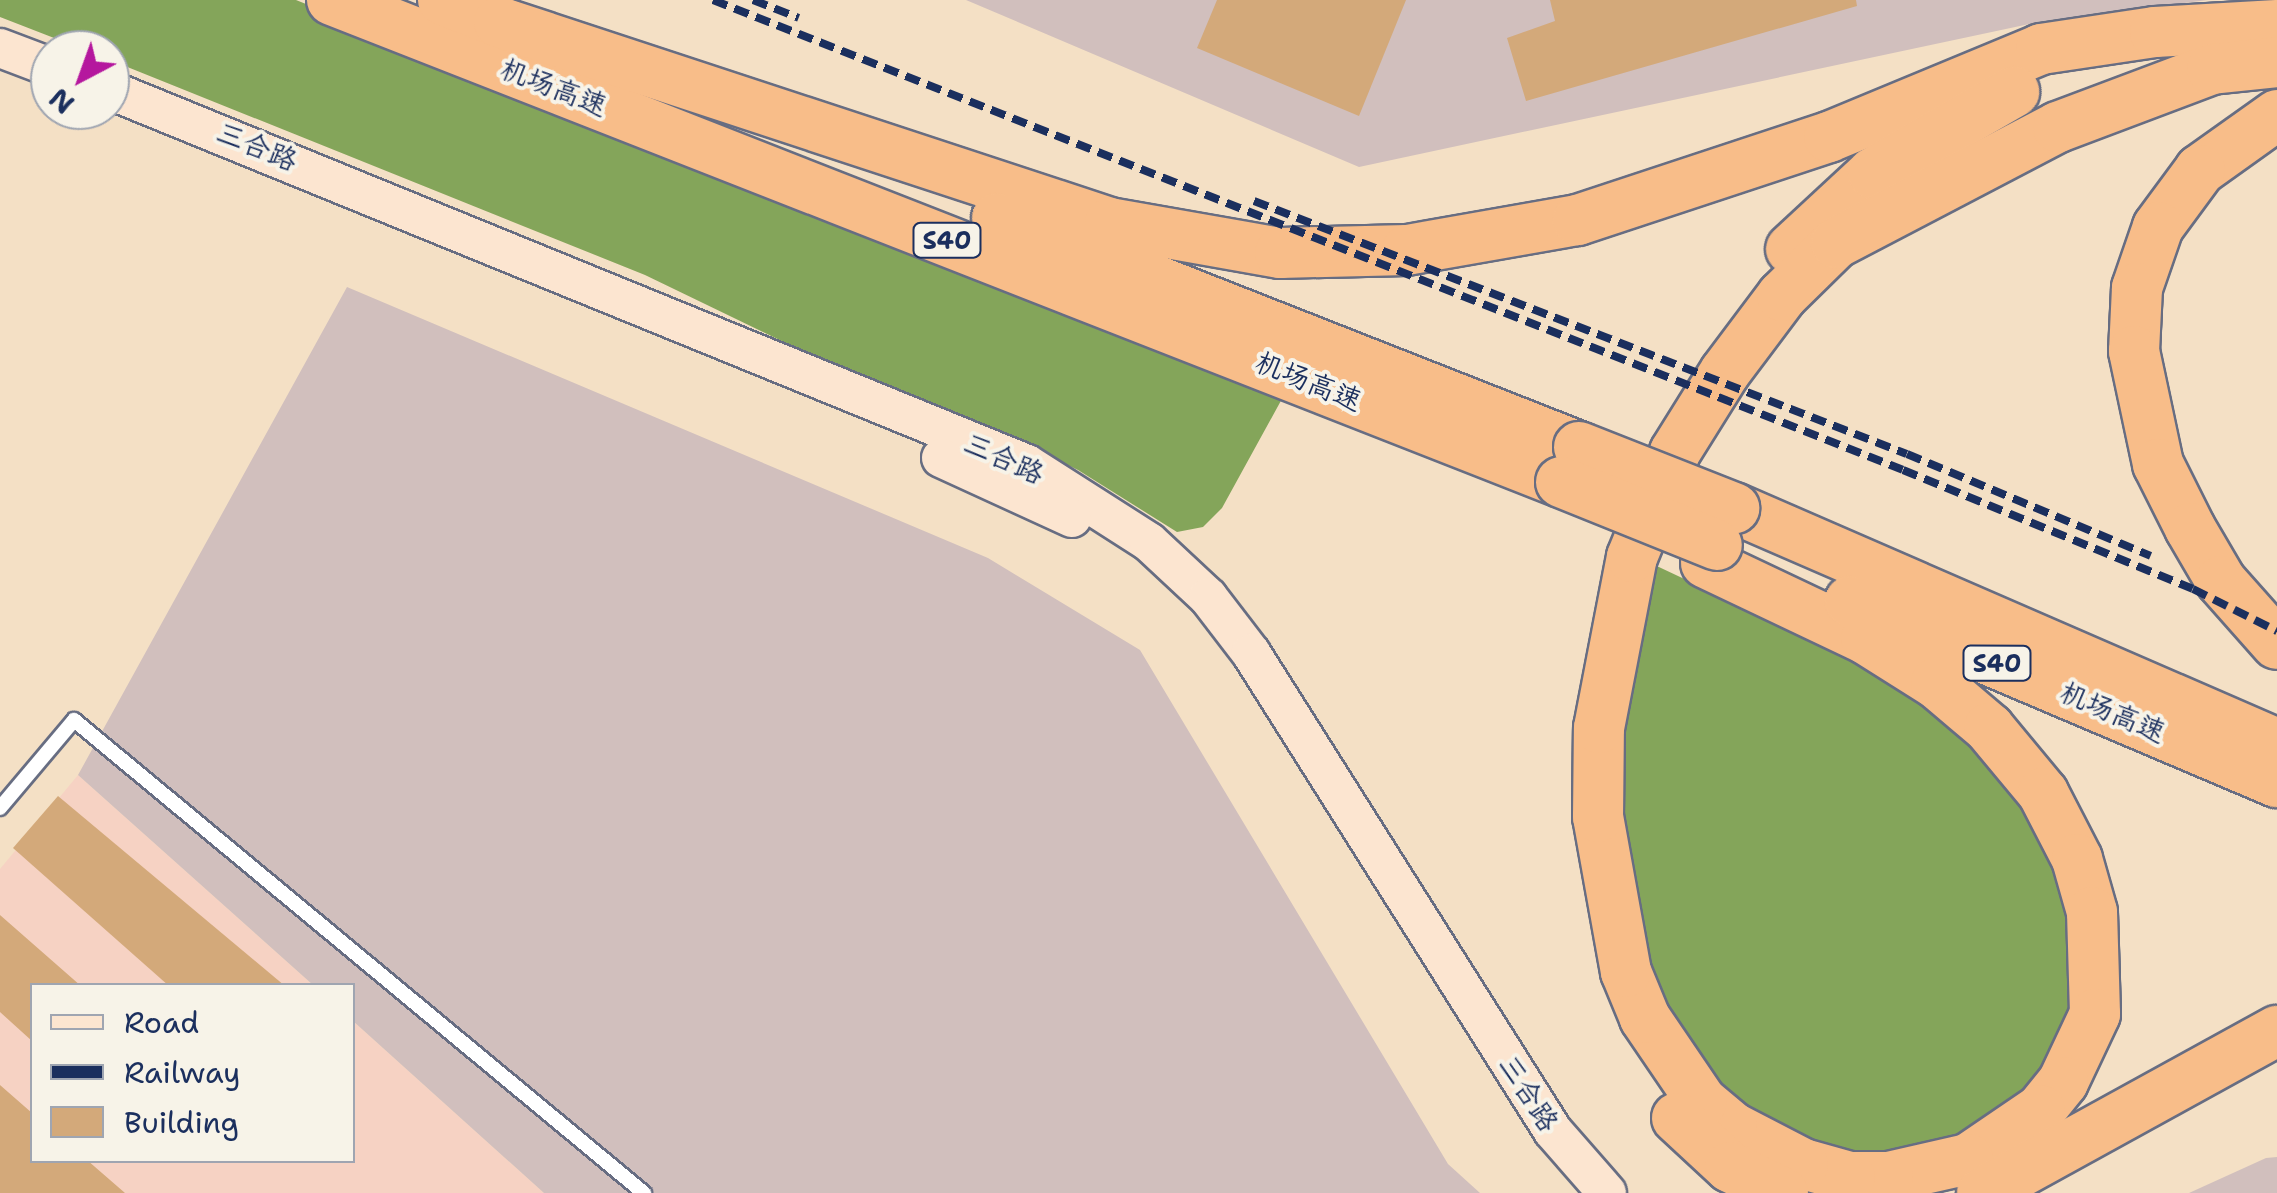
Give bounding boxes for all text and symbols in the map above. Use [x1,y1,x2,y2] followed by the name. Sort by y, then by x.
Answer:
[30,30,130,130] north arrow
[496,51,612,123] street label: 机场高速
[41,80,82,123] text: N
[212,115,302,177] street label: 三合路
[912,220,982,260] road number: S40
[1251,344,1367,418] street label: 机场高速
[959,426,1049,490] street label: 三合路
[1962,643,2032,683] road number: S40
[2055,675,2171,749] street label: 机场高速
[30,983,355,1163] legend
[124,1002,199,1043] text: Road
[1492,1049,1566,1137] street label: 三合路
[124,1052,240,1093] text: Railway
[124,1102,239,1143] text: Building

